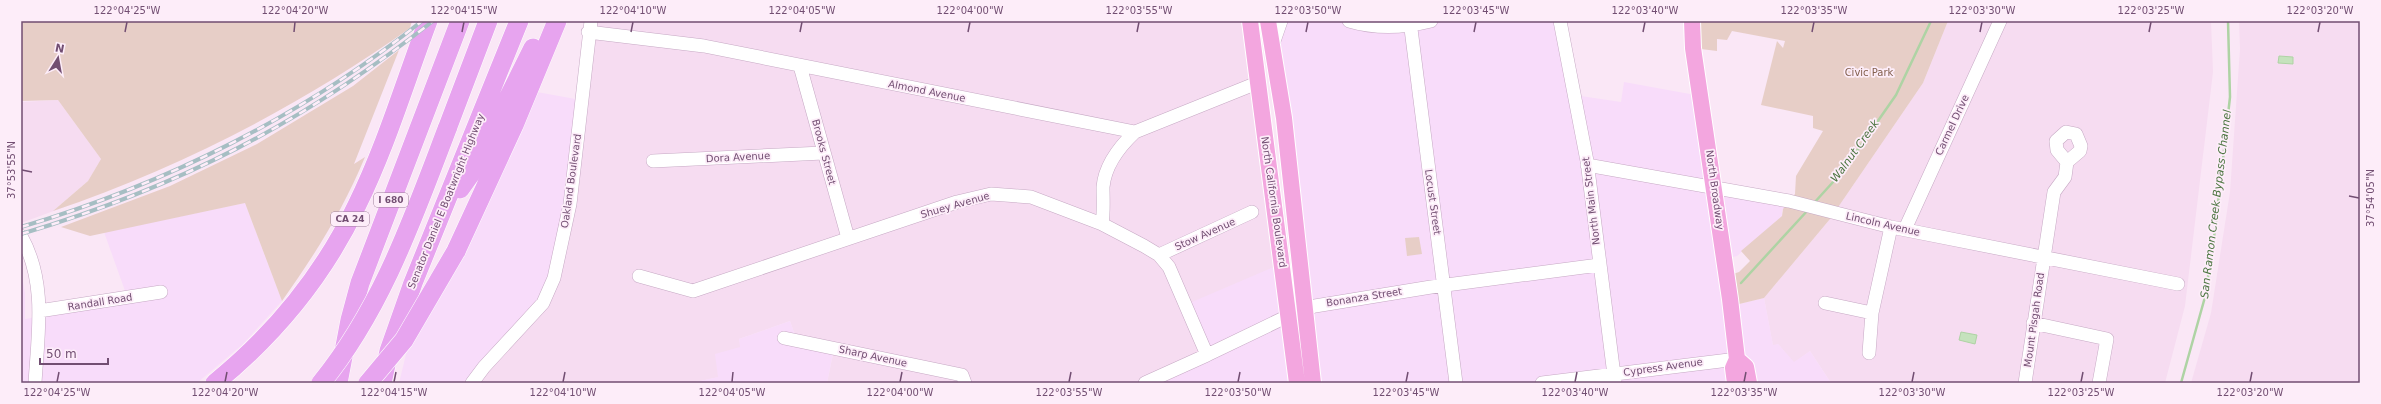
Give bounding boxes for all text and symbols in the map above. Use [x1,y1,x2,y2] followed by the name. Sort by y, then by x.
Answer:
[94,5,160,16] text: 122°04'25"W
[262,5,328,16] text: 122°04'20"W
[431,5,497,16] text: 122°04'15"W
[600,5,666,16] text: 122°04'10"W
[769,5,835,16] text: 122°04'05"W
[937,5,1003,16] text: 122°04'00"W
[1106,5,1172,16] text: 122°03'55"W
[1275,5,1341,16] text: 122°03'50"W
[1443,5,1509,16] text: 122°03'45"W
[1612,5,1678,16] text: 122°03'40"W
[1781,5,1847,16] text: 122°03'35"W
[1949,5,2015,16] text: 122°03'30"W
[2118,5,2184,16] text: 122°03'25"W
[2287,5,2353,16] text: 122°03'20"W
[38,38,78,78] north arrow
[54,41,66,56] text: N
[1845,67,1894,78] park label: Civic Park
[887,78,967,104] street label: Almond Avenue
[1933,93,1971,157] street label: Carmel Drive
[2198,109,2234,299] water label: San Ramon Creek Bypass Channel
[406,112,486,290] street label: Senator Daniel E Boatwright Highway
[1828,117,1882,185] water label: Walnut Creek
[810,118,838,186] street label: Brooks Street
[559,133,583,229] street label: Oakland Boulevard
[1259,136,1289,268] street label: North California Boulevard
[6,141,17,199] text: 37°53'55"N
[1704,149,1726,231] street label: North Broadway
[706,150,770,164] street label: Dora Avenue
[1580,156,1602,246] street label: North Main Street
[1423,169,1443,236] street label: Locust Street
[2365,169,2376,227] text: 37°54'05"N
[919,190,991,220] street label: Shuey Avenue
[374,193,408,207] road number: I 680
[1845,210,1921,238] street label: Lincoln Avenue
[331,212,369,226] road number: CA 24
[1173,216,1237,252] street label: Stow Avenue
[2022,272,2046,368] street label: Mount Pisgah Road
[1325,286,1403,308] street label: Bonanza Street
[67,291,133,313] street label: Randall Road
[40,340,108,366] scale bar
[838,343,908,369] street label: Sharp Avenue
[46,347,77,361] text: 50 m
[1623,356,1703,378] street label: Cypress Avenue
[24,387,90,398] text: 122°04'25"W
[192,387,258,398] text: 122°04'20"W
[361,387,427,398] text: 122°04'15"W
[530,387,596,398] text: 122°04'10"W
[699,387,765,398] text: 122°04'05"W
[867,387,933,398] text: 122°04'00"W
[1036,387,1102,398] text: 122°03'55"W
[1205,387,1271,398] text: 122°03'50"W
[1373,387,1439,398] text: 122°03'45"W
[1542,387,1608,398] text: 122°03'40"W
[1711,387,1777,398] text: 122°03'35"W
[1879,387,1945,398] text: 122°03'30"W
[2048,387,2114,398] text: 122°03'25"W
[2217,387,2283,398] text: 122°03'20"W

